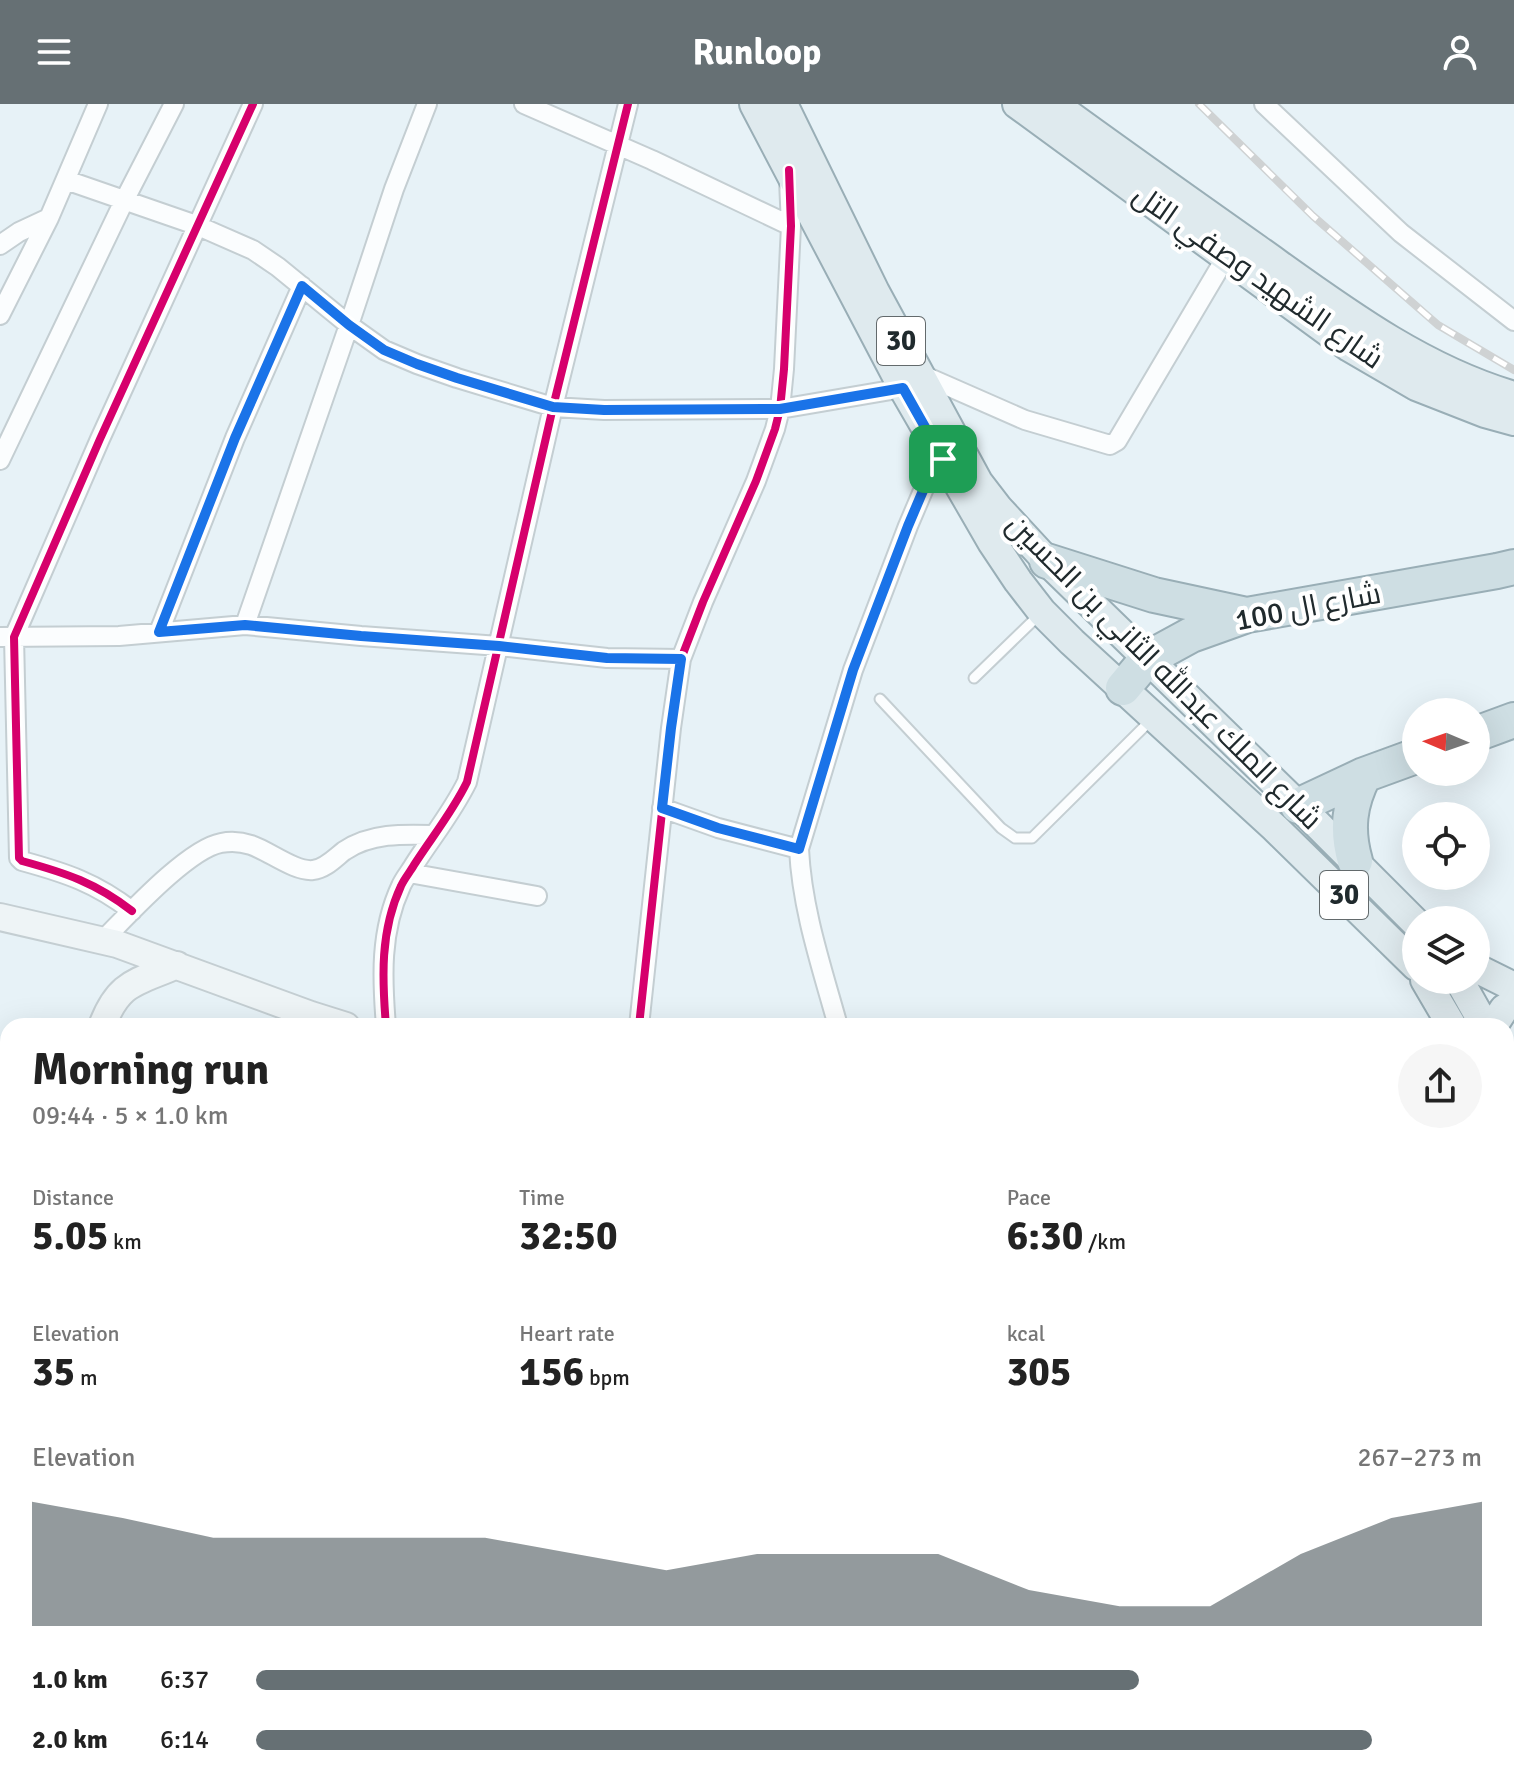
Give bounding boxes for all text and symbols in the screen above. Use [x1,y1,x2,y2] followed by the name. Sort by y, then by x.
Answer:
[32,30,76,74] icon: menu
[693,30,821,75] text: Runloop
[1438,30,1482,74] icon: person
[1123,177,1390,381] street label: شارع الشهيد وصفي التل
[877,317,925,365] road number: 30
[909,425,977,493] pin
[921,437,965,481] icon: arrive
[996,505,1331,840] street label: شارع الملك عبدالله الثاني بن الحسين
[1232,575,1384,640] street label: شارع ال 100
[1402,698,1490,786] north arrow
[1402,698,1490,994] map controls
[1402,802,1490,890] button: locate
[1320,871,1368,919] road number: 30
[1402,906,1490,994] button: layers
[32,1043,269,1097] text: Morning run
[1398,1044,1482,1128] button: share
[32,1100,228,1132] text: 09:44 · 5 × 1.0 km
[32,1184,114,1211] text: Distance
[519,1184,565,1211] text: Time
[1007,1184,1051,1211] text: Pace
[32,1211,108,1261] text: 5.05
[519,1211,618,1261] text: 32:50
[1007,1211,1083,1261] text: 6:30
[108,1228,142,1255] text: km
[1083,1228,1126,1255] text: /km
[32,1320,120,1347] text: Elevation
[519,1320,615,1347] text: Heart rate
[1007,1320,1045,1347] text: kcal
[32,1347,75,1397] text: 35
[519,1347,584,1397] text: 156
[1007,1347,1071,1397] text: 305
[75,1364,98,1391] text: m
[584,1364,630,1391] text: bpm
[32,1442,136,1474] text: Elevation
[1358,1442,1482,1474] text: 267–273 m
[32,1664,108,1696] text: 1.0 km
[160,1664,209,1696] text: 6:37
[32,1724,108,1756] text: 2.0 km
[160,1724,209,1756] text: 6:14

